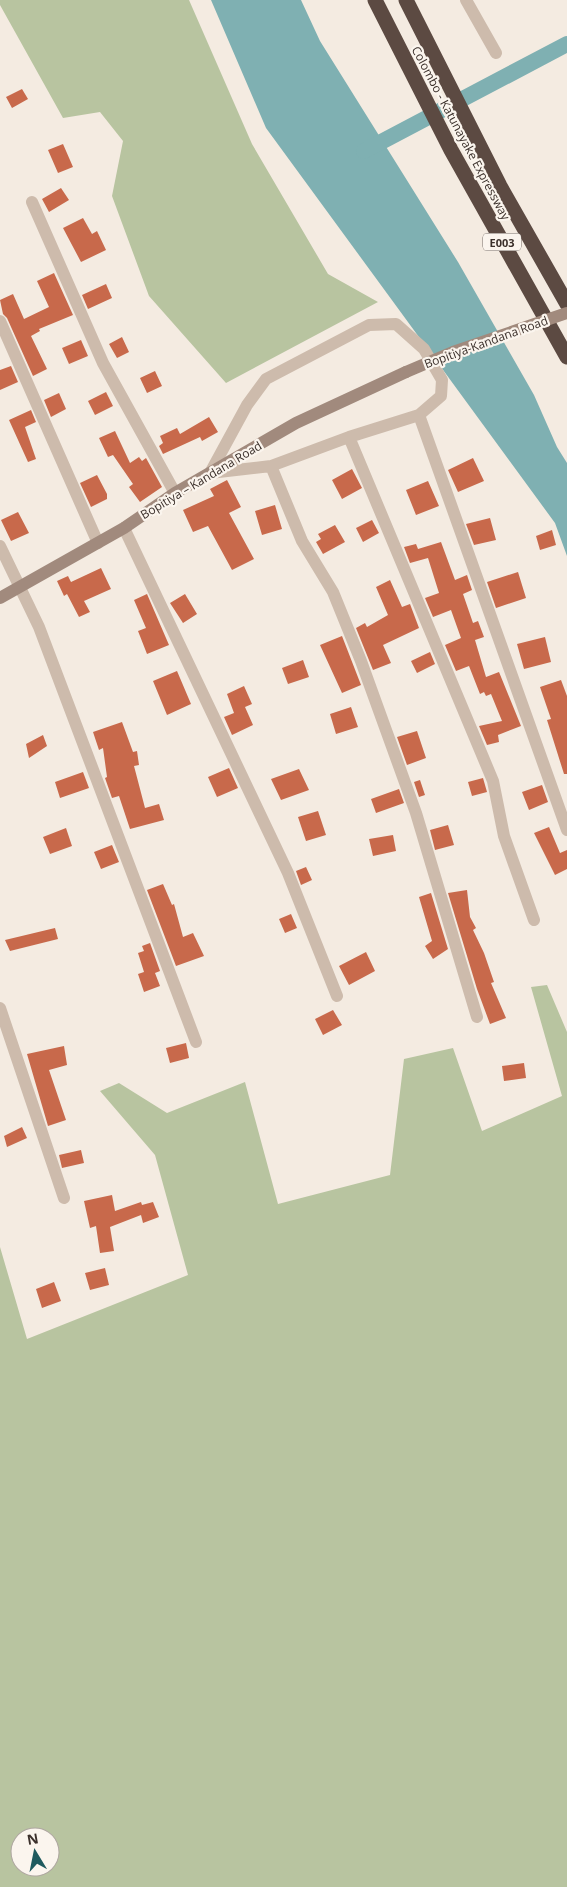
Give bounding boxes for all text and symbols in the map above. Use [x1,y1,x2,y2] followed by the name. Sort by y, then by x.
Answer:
[408,43,515,224] street label: Colombo - Katunayake Expressway
[483,233,521,250] road number: E003
[422,312,550,372] street label: Bopitiya-Kandana Road
[137,437,265,523] street label: Bopitiya – Kandana Road
[10,1827,60,1877] north arrow
[25,1828,40,1849] text: N

